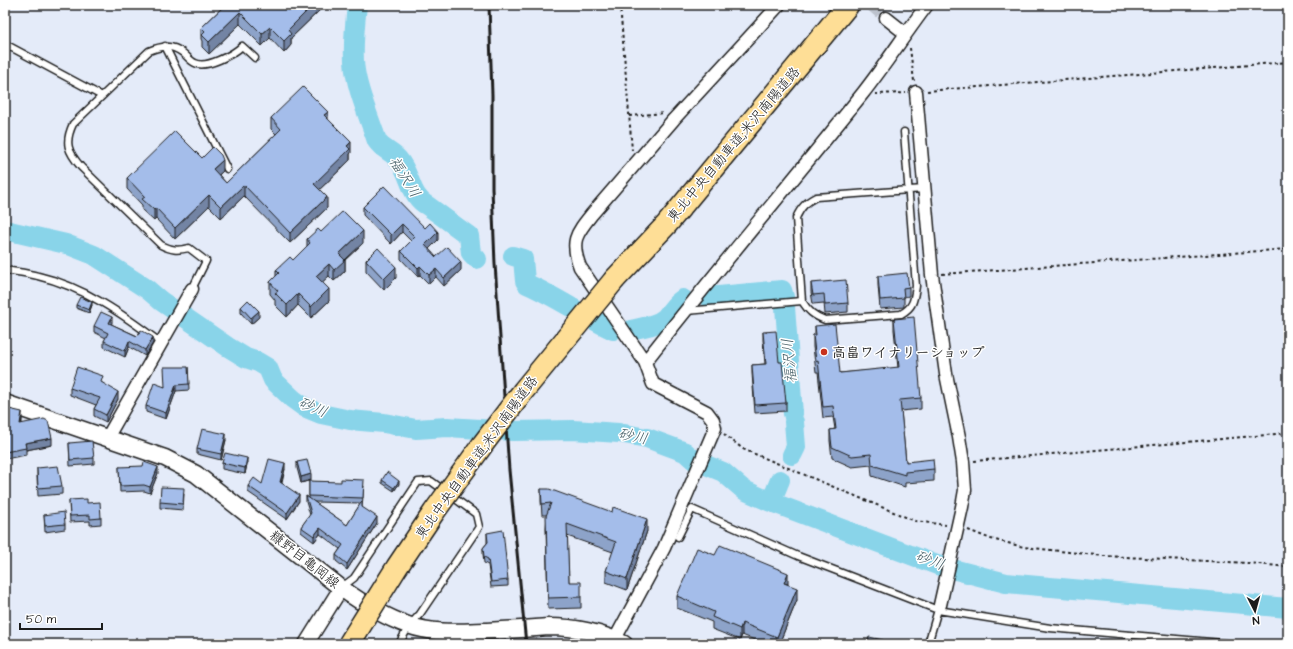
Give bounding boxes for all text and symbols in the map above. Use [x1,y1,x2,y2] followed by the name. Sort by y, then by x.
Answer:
[663,62,805,227] street label: 東北中央自動車道;米沢南陽道路
[384,153,425,202] water label: 福沢川
[777,338,802,384] water label: 福沢川
[832,343,985,363] place label: 高畠ワイナリーショップ
[819,347,829,357] marker: 高畠ワイナリーショップ
[411,372,543,543] street label: 東北中央自動車道;米沢南陽道路
[295,392,331,423] water label: 砂川
[616,423,650,450] water label: 砂川
[265,526,344,594] street label: 糠野目亀岡線
[912,545,948,575] water label: 砂川
[1235,591,1275,631] north arrow
[20,605,102,631] scale bar
[26,611,57,628] text: 50 m
[1252,613,1260,628] text: N

